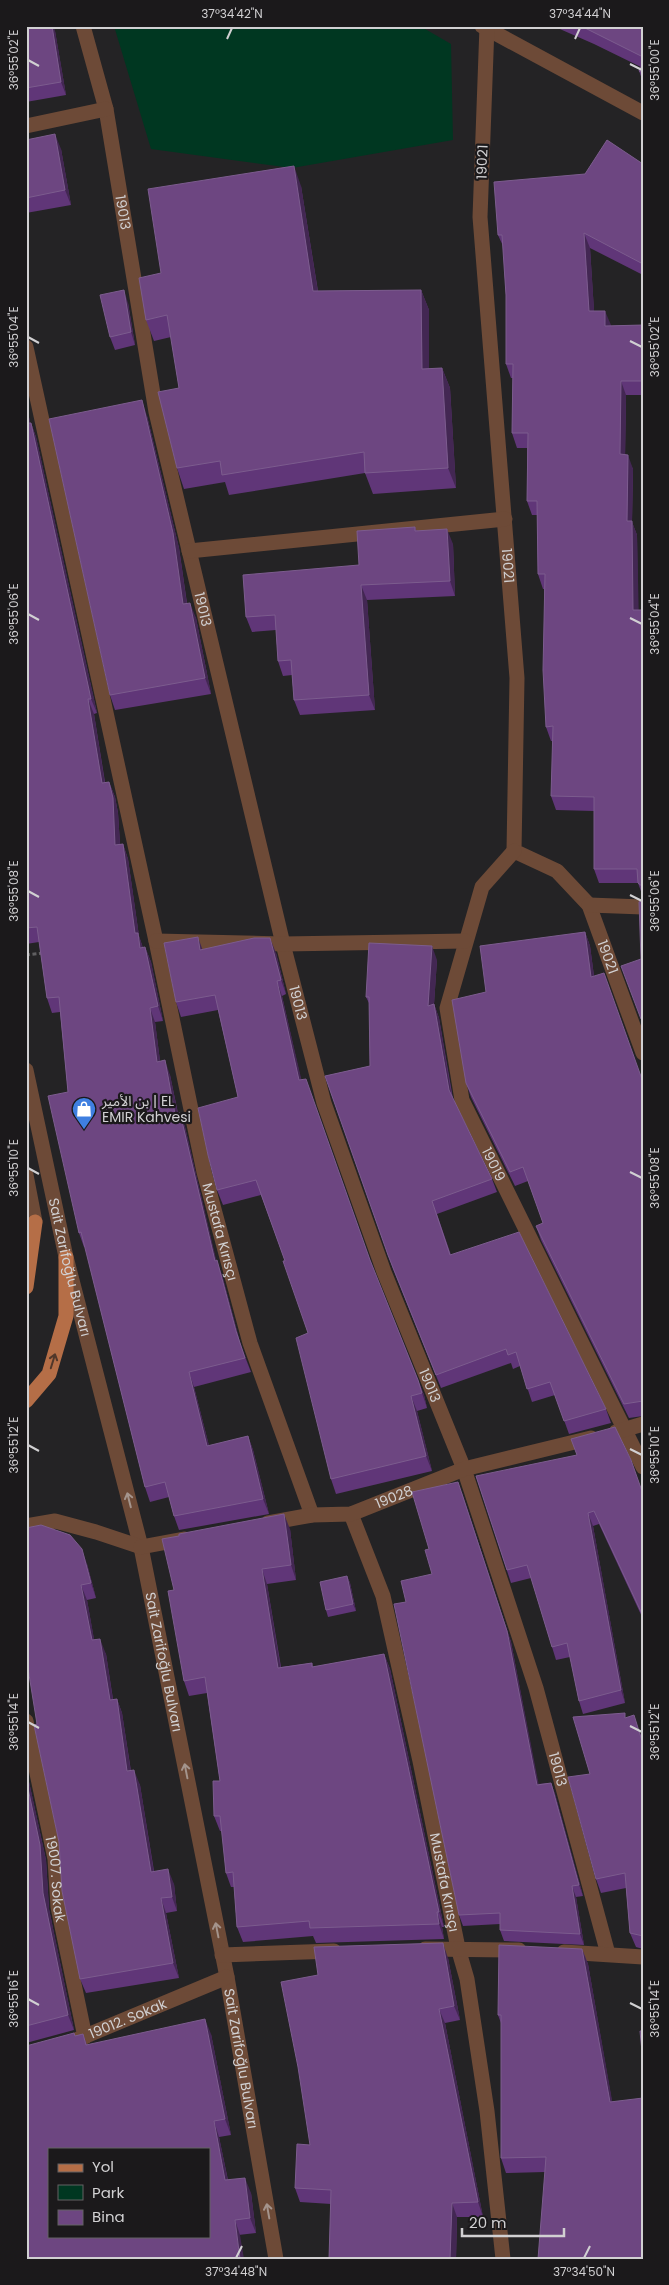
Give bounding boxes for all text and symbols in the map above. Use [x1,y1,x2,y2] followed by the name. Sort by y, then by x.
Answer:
[201,5,263,22] text: 37°34'42"N
[549,5,611,22] text: 37°34'44"N
[5,30,22,90] text: 36°55'02"E
[646,39,663,101] text: 36°55'00"E
[471,144,493,180] street label: 19021
[110,194,136,231] street label: 19013
[5,306,22,368] text: 36°55'04"E
[646,317,663,377] text: 36°55'02"E
[497,548,519,584] street label: 19021
[5,583,22,645] text: 36°55'06"E
[189,590,217,629] street label: 19013
[646,593,663,655] text: 36°55'04"E
[5,860,22,922] text: 36°55'08"E
[646,870,663,932] text: 36°55'06"E
[593,937,623,977] street label: 19021
[284,984,312,1022] street label: 19013
[101,1091,191,1127] place label: بن الأمير | EL EMIR Kahvesi
[71,1096,97,1130] shop icon: بن الأمير | EL EMIR Kahvesi
[5,1139,22,1197] text: 36°55'10"E
[477,1144,510,1185] street label: 19019
[646,1147,663,1209] text: 36°55'08"E
[197,1181,243,1283] street label: Mustafa Kırısçı
[44,1196,96,1339] street label: Sait Zarifoğlu Bulvarı
[48,1354,58,1370] one-way arrow
[414,1365,446,1405] street label: 19013
[5,1417,22,1474] text: 36°55'12"E
[646,1426,663,1484] text: 36°55'10"E
[372,1480,416,1513] street label: 19028
[123,1493,133,1509] one-way arrow
[140,1590,188,1734] street label: Sait Zarifoğlu Bulvarı
[5,1693,22,1751] text: 36°55'14"E
[646,1704,663,1761] text: 36°55'12"E
[544,1750,572,1789] street label: 19013
[180,1763,190,1779] one-way arrow
[425,1831,464,1934] street label: Mustafa Kırısçı
[40,1834,71,1925] street label: 19007. Sokak
[211,1923,221,1939] one-way arrow
[5,1970,22,2028] text: 36°55'16"E
[646,1980,663,2038] text: 36°55'14"E
[219,1987,263,2130] street label: Sait Zarifoğlu Bulvarı
[86,1993,170,2044] street label: 19012. Sokak
[48,2148,210,2238] legend
[92,2156,114,2177] text: Yol
[92,2182,124,2203] text: Park
[263,2203,273,2219] one-way arrow
[462,2205,564,2237] scale bar
[92,2206,125,2227] text: Bina
[469,2212,507,2233] text: 20 m
[205,2263,267,2280] text: 37°34'48"N
[553,2263,615,2280] text: 37°34'50"N

